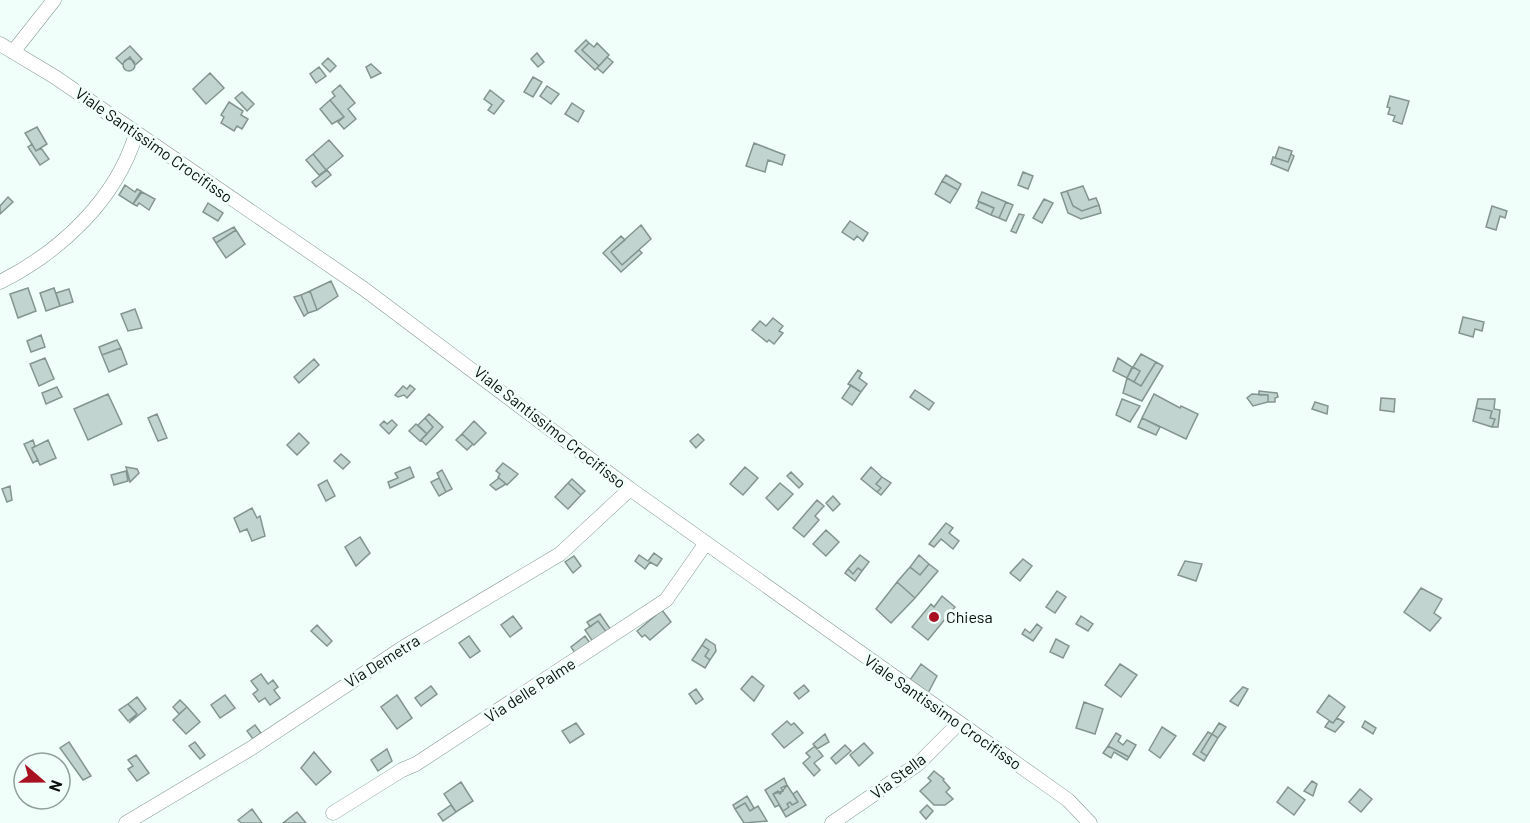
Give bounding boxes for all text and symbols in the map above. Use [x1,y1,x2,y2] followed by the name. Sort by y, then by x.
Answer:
[72,83,237,206] street label: Viale Santissimo Crocifisso
[471,361,630,492] street label: Viale Santissimo Crocifisso
[946,607,993,626] place label: Chiesa
[927,610,941,624] marker: Chiesa
[341,630,423,691] street label: Via Demetra
[861,650,1026,773] street label: Viale Santissimo Crocifisso
[481,653,579,726] street label: Via delle Palme
[866,749,929,802] street label: Via Stella
[12,751,72,811] north arrow
[46,778,67,795] text: N

